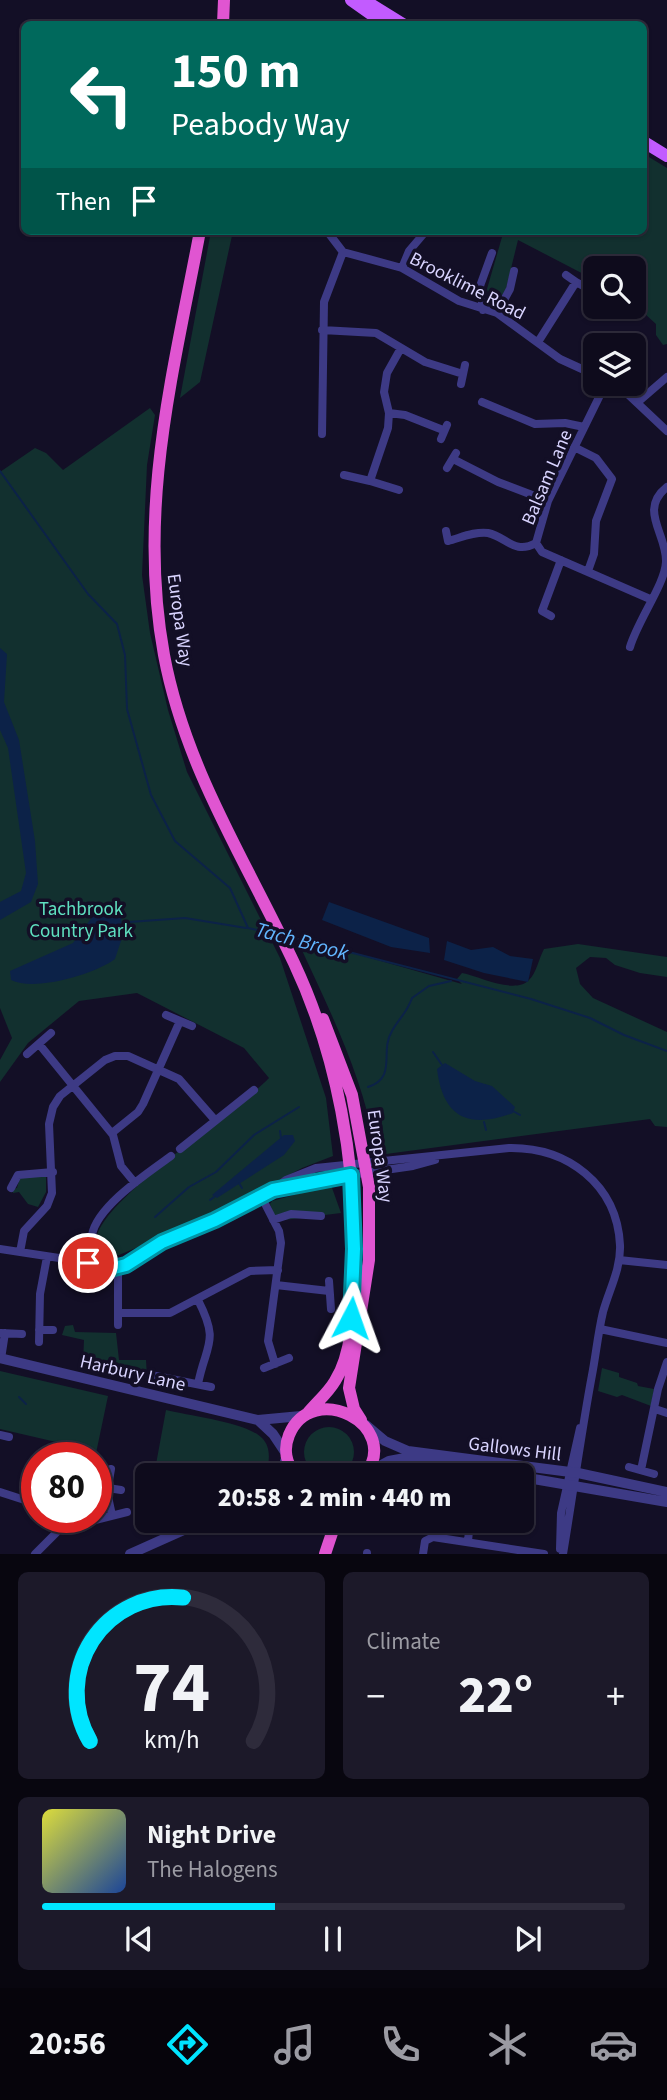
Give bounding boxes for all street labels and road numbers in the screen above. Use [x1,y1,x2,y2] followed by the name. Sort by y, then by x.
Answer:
[405,246,530,327] street label: Brooklime Road
[515,426,580,529] street label: Balsam Lane
[160,572,199,669] street label: Europa Way
[360,1108,399,1205] street label: Europa Way
[77,1348,188,1399] street label: Harbury Lane
[467,1430,563,1469] street label: Gallows Hill

